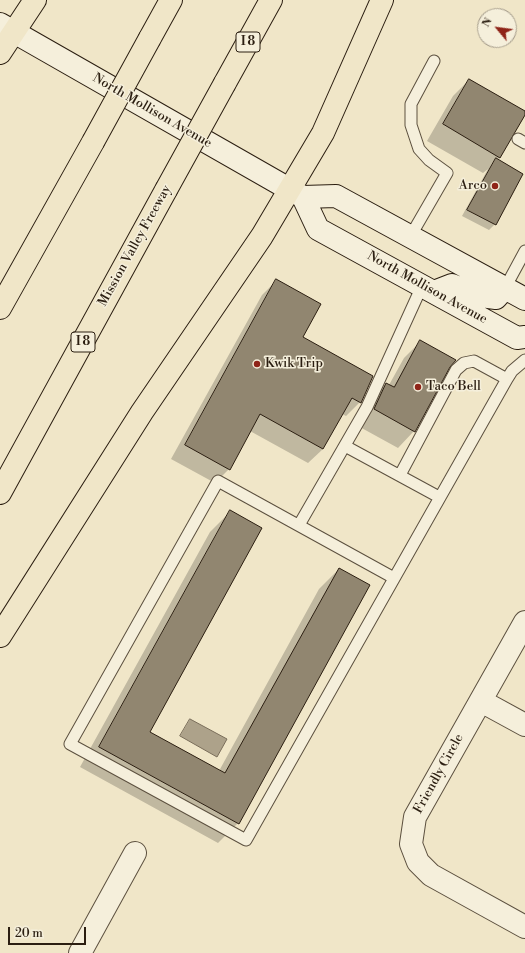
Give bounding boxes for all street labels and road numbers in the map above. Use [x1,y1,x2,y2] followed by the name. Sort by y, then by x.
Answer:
[236,32,260,52] road number: I 8
[90,70,214,152] street label: North Mollison Avenue
[95,183,175,309] street label: Mission Valley Freeway
[364,248,490,328] street label: North Mollison Avenue
[71,332,95,352] road number: I 8
[411,731,467,817] street label: Friendly Circle

